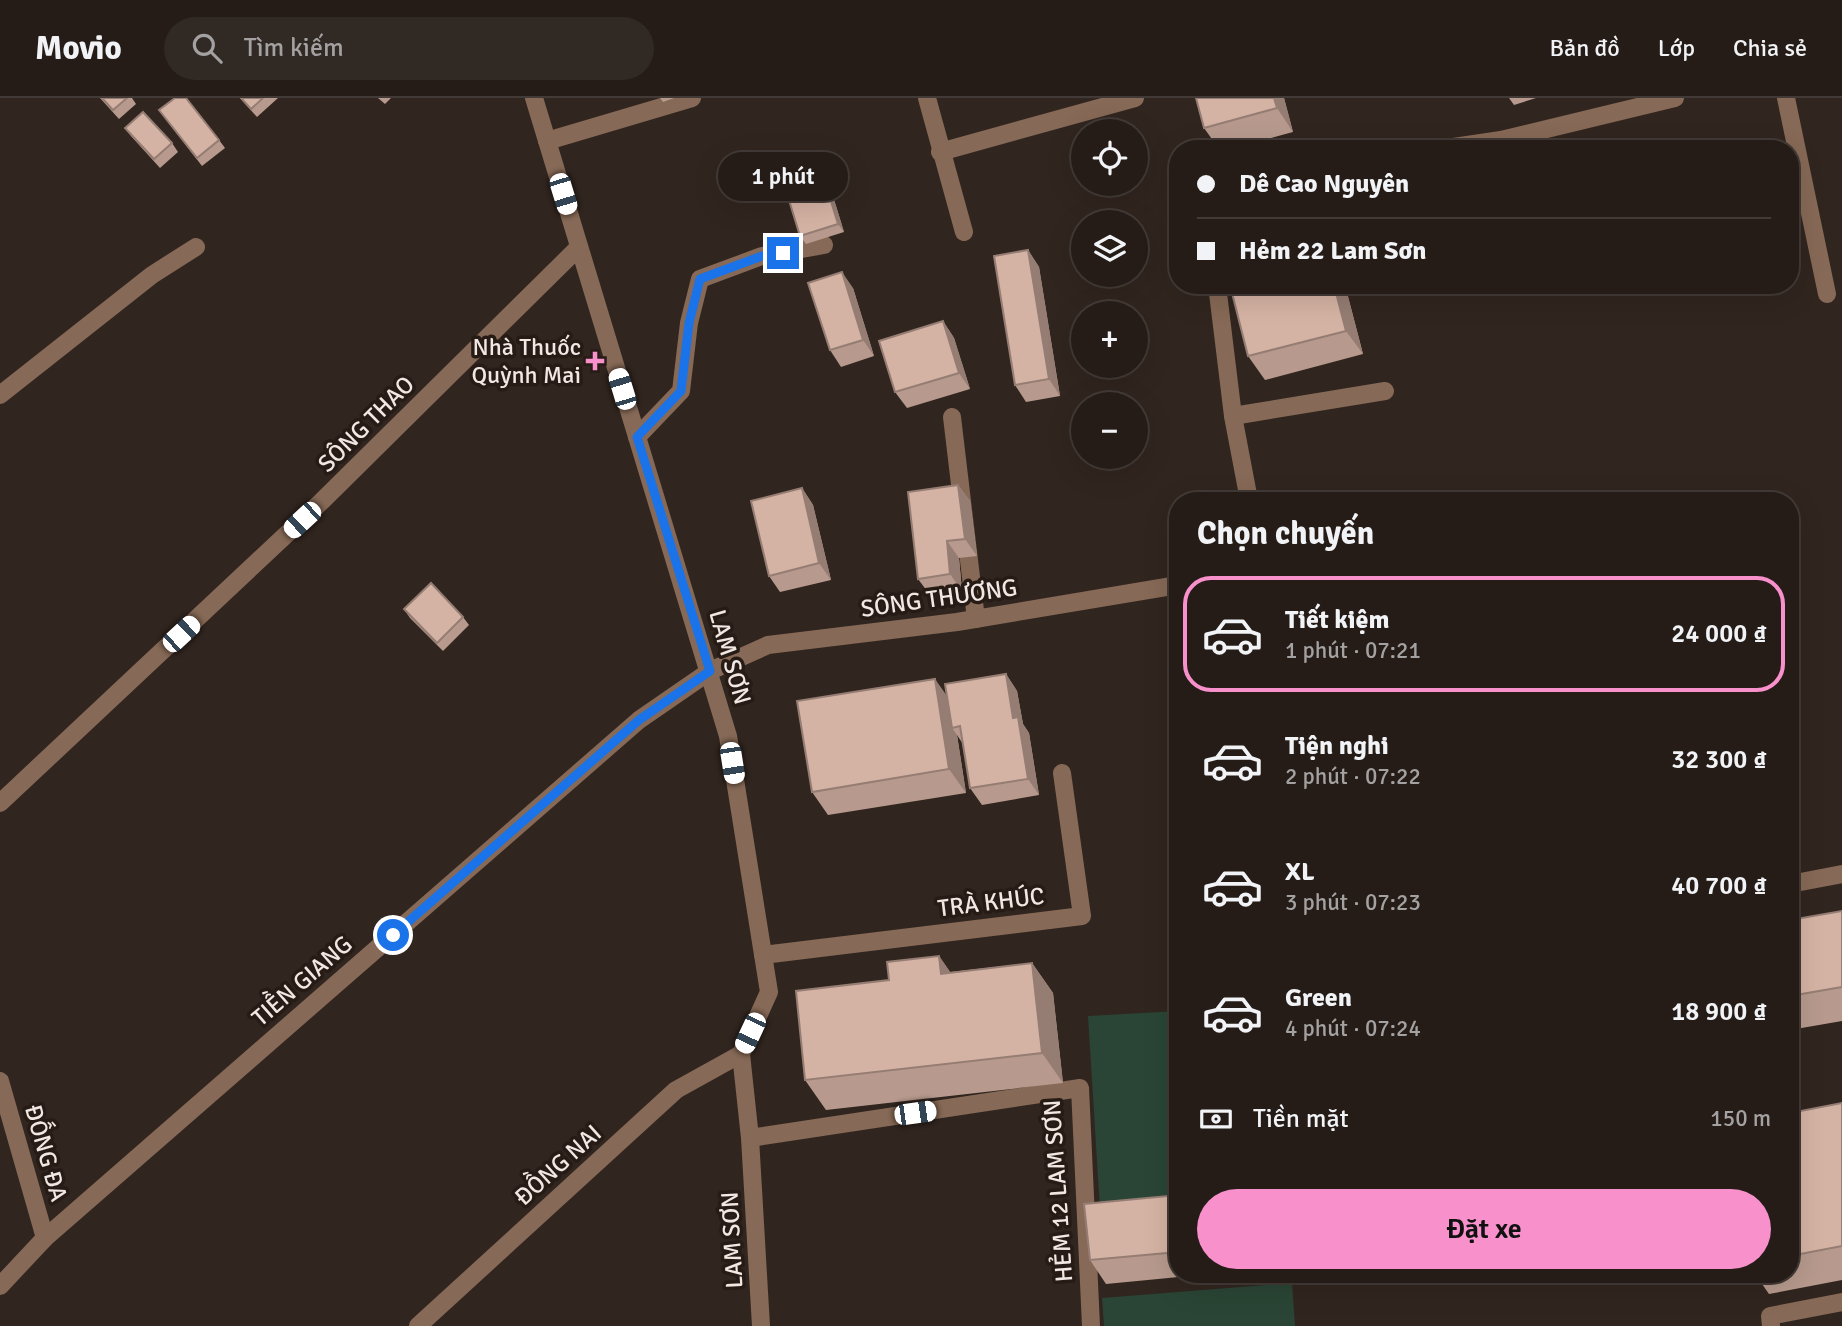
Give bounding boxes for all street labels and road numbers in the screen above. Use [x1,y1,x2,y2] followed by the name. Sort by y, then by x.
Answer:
[311,369,421,479] street label: SÔNG THAO
[859,572,1019,624] street label: SÔNG THƯƠNG
[702,606,758,708] street label: LAM SƠN
[936,881,1046,923] street label: TRÀ KHÚC
[244,927,358,1033] street label: TIỀN GIANG
[1037,1099,1079,1283] street label: HẺM 12 LAM SƠN
[18,1100,77,1205] street label: ĐỐNG ĐA
[506,1116,608,1212] street label: ĐỒNG NAI
[714,1191,750,1289] street label: LAM SƠN

